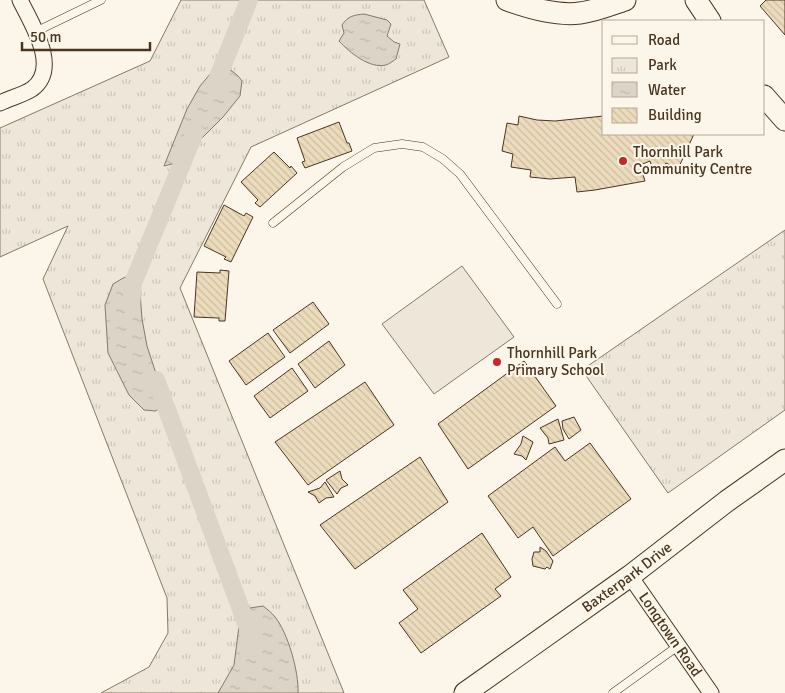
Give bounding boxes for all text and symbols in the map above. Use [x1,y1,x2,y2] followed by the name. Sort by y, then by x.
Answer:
[22,20,150,52] scale bar
[602,20,765,135] legend
[30,28,61,46] text: 50 m
[648,31,680,49] text: Road
[648,56,677,74] text: Park
[648,81,686,99] text: Water
[648,106,702,124] text: Building
[633,143,752,178] place label: Thornhill Park Community Centre
[617,155,629,167] marker: Thornhill Park Community Centre
[507,344,604,379] place label: Thornhill Park Primary School
[491,356,503,368] marker: Thornhill Park Primary School
[578,538,675,616] street label: Baxterpark Drive
[635,589,706,680] street label: Longtown Road

